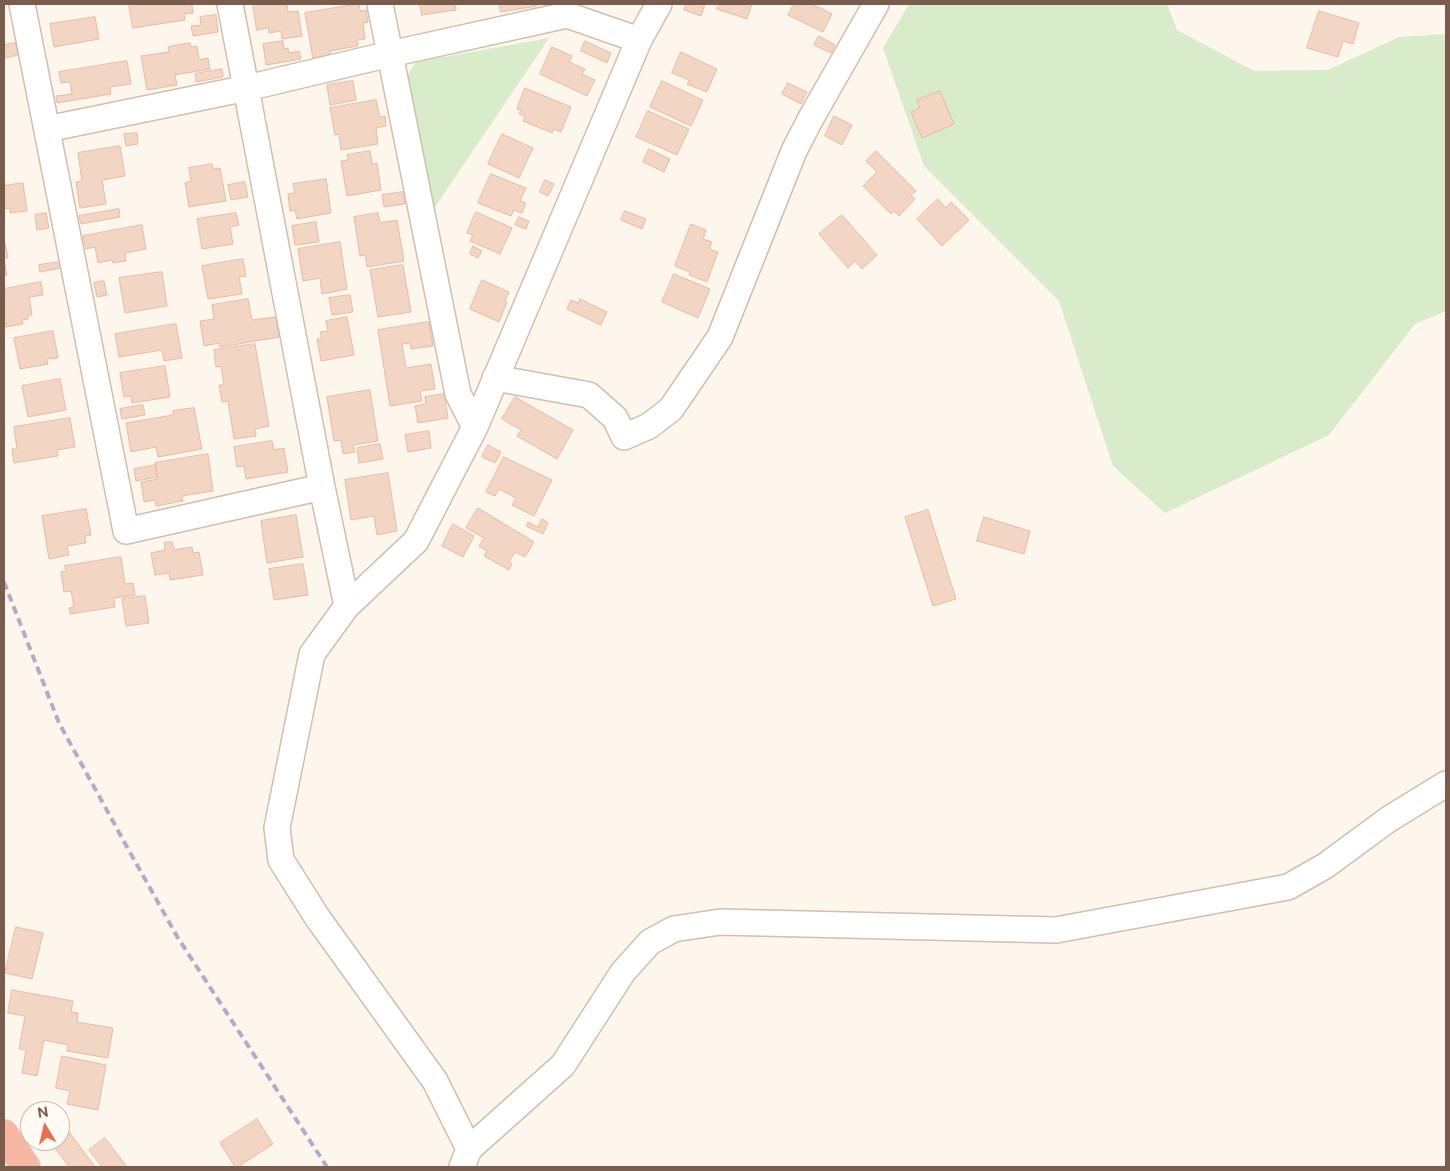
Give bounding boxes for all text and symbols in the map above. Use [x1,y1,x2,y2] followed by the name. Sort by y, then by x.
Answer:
[20,1101,70,1151] north arrow
[36,1103,49,1121] text: N

